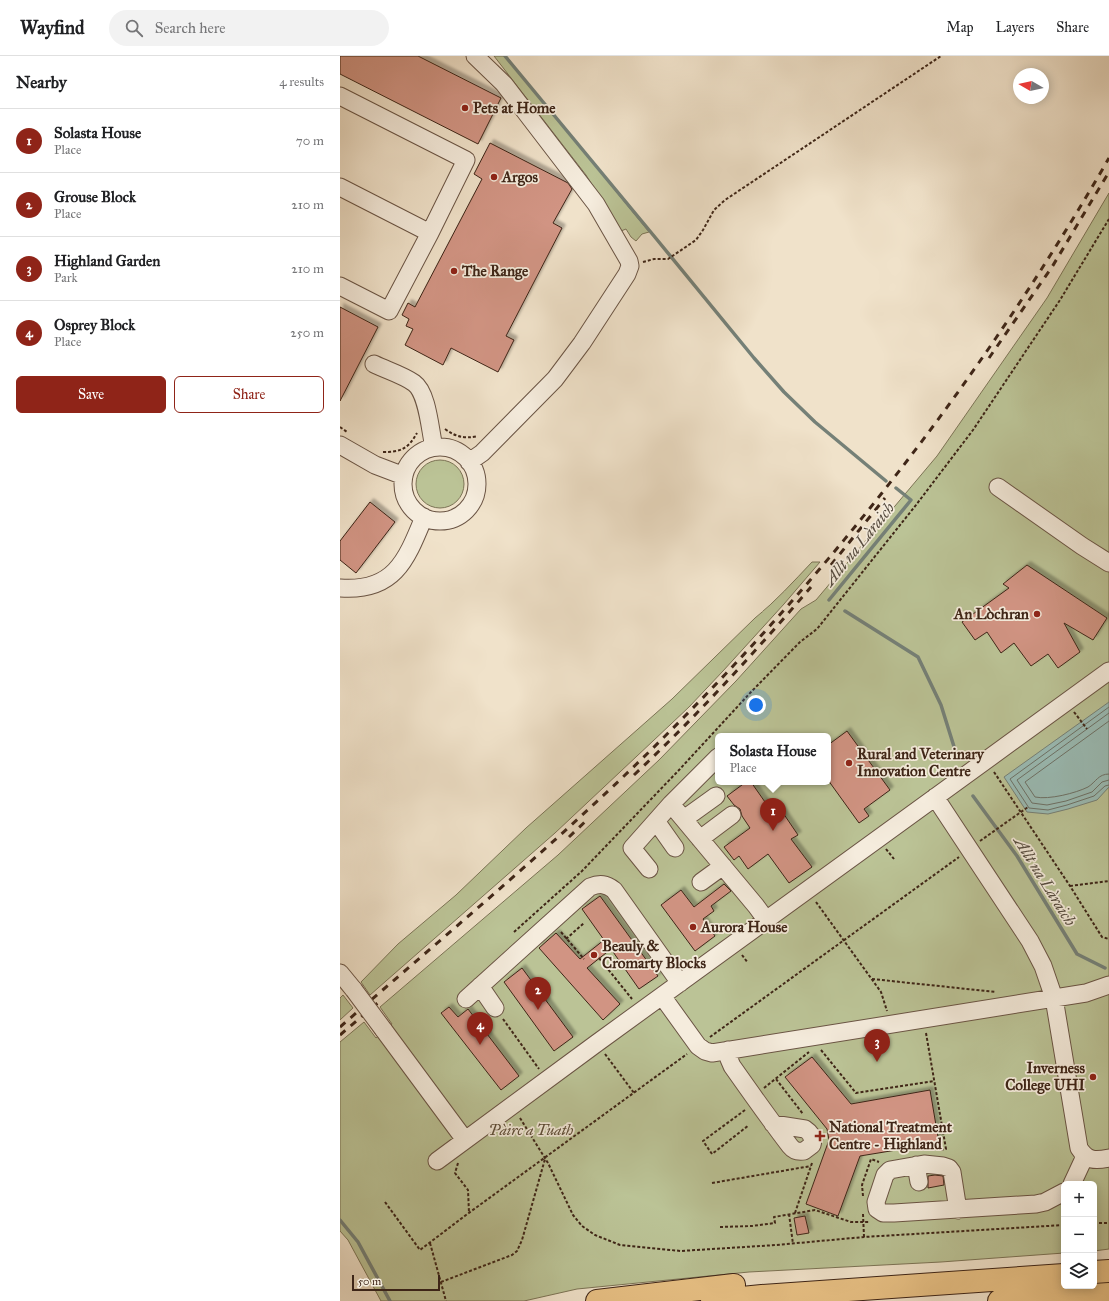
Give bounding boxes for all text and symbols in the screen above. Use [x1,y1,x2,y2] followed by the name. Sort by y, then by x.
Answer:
[109,10,389,46] search box
[20,16,85,39] text: Wayfind
[123,17,145,39] icon: search
[155,19,226,37] text: Search here
[946,19,974,36] text: Map
[996,19,1034,36] text: Layers
[1056,19,1089,36] text: Share
[1013,68,1049,104] north arrow
[16,72,67,93] text: Nearby
[279,74,324,90] text: 4 results
[473,99,556,117] place label: Pets at Home
[460,103,470,113] marker: Pets at Home
[54,124,141,142] text: Solasta House
[26,133,32,149] text: 1
[296,133,324,149] text: 70 m
[54,142,81,158] text: Place
[501,168,538,187] place label: Argos
[489,172,499,182] marker: Argos
[54,188,136,206] text: Grouse Block
[26,197,32,213] text: 2
[291,197,324,213] text: 210 m
[54,206,81,222] text: Place
[54,252,160,270] text: Highland Garden
[26,261,32,277] text: 3
[291,261,324,277] text: 210 m
[461,262,529,281] place label: The Range
[449,266,459,276] marker: The Range
[54,270,78,286] text: Park
[54,316,135,334] text: Osprey Block
[25,325,33,341] text: 4
[290,325,324,341] text: 250 m
[54,334,81,350] text: Place
[16,376,166,413] button: Save
[174,376,324,413] button: Share
[818,498,898,591] water label: Allt na Làraich
[953,605,1030,623] place label: An Lòchran
[1032,609,1042,619] marker: An Lòchran
[746,695,766,715] your location
[715,733,831,785] popup
[729,742,817,760] text: Solasta House
[857,745,985,780] place label: Rural and Veterinary Innovation Centre
[844,758,854,768] marker: Rural and Veterinary Innovation Centre
[729,760,757,776] text: Place
[760,798,786,831] pin: 1
[1009,831,1080,929] water label: Allt na Làraich
[700,918,788,936] place label: Aurora House
[688,922,698,932] marker: Aurora House
[602,937,706,973] place label: Beauly & Cromarty Blocks
[589,950,599,960] marker: Beauly & Cromarty Blocks
[525,977,551,1010] pin: 2
[467,1012,493,1045] pin: 4
[864,1029,890,1062] pin: 3
[1005,1059,1086,1095] place label: Inverness College UHI
[1088,1072,1098,1082] marker: Inverness College UHI
[829,1118,953,1154] place label: National Treatment Centre - Highland
[489,1121,574,1139] park label: Pàirc a Tuath
[814,1130,826,1142] marker: National Treatment Centre - Highland
[1061,1181,1097,1289] map controls
[1061,1181,1097,1217] button: +
[1061,1217,1097,1253] button: −
[1061,1253,1097,1289] button: layers
[352,1273,440,1292] scale bar
[358,1275,381,1288] text: 50 m

